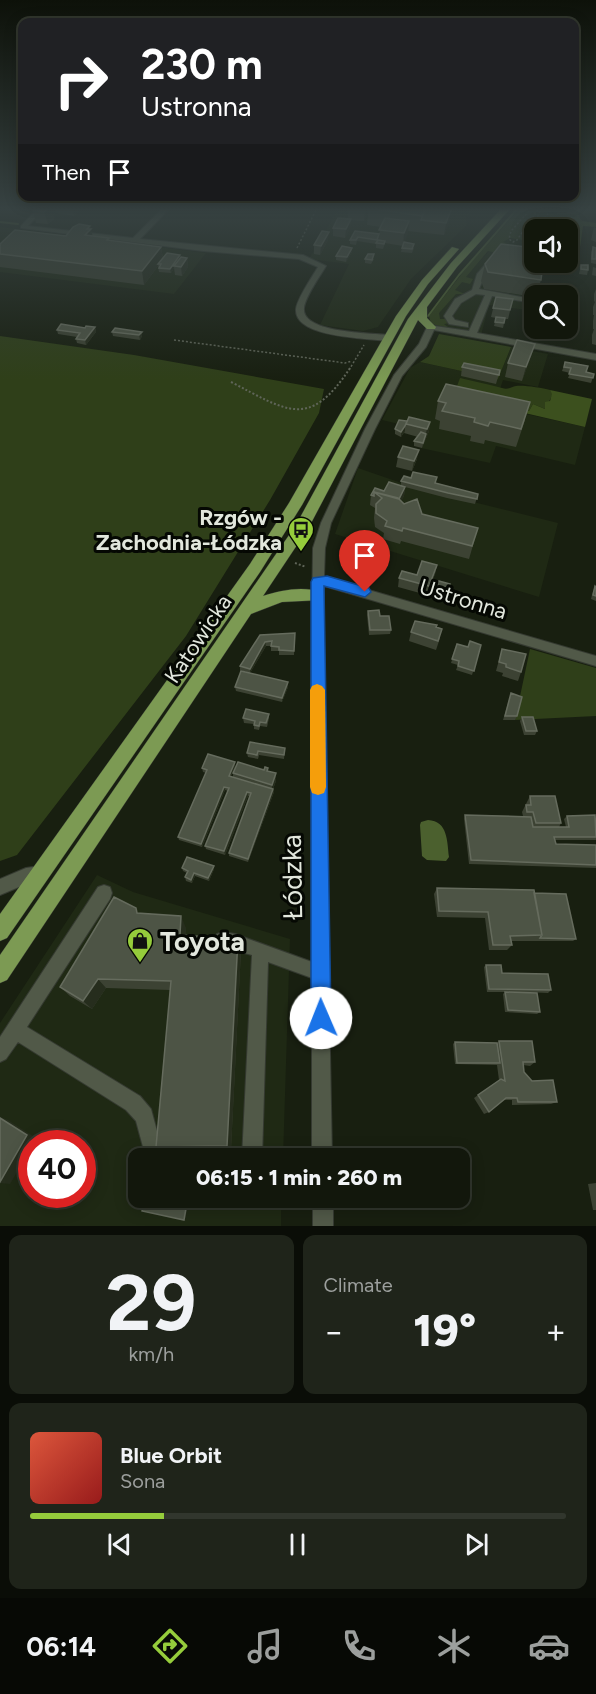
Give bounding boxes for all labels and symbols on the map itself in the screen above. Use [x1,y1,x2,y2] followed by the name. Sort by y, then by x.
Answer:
[96,504,282,556] place label: Rzgów - Zachodnia-Łódzka
[286,515,316,553] bus stop icon: Rzgów - Zachodnia-Łódzka
[339,530,390,592] pin
[416,573,510,625] street label: Ustronna
[159,590,237,688] street label: Katowicka
[275,834,309,920] street label: Łódzka
[160,925,245,958] place label: Toyota
[125,926,155,964] shop icon: Toyota
[289,986,353,1050] position arrow
[18,1130,96,1208] speed limit sign: 40

